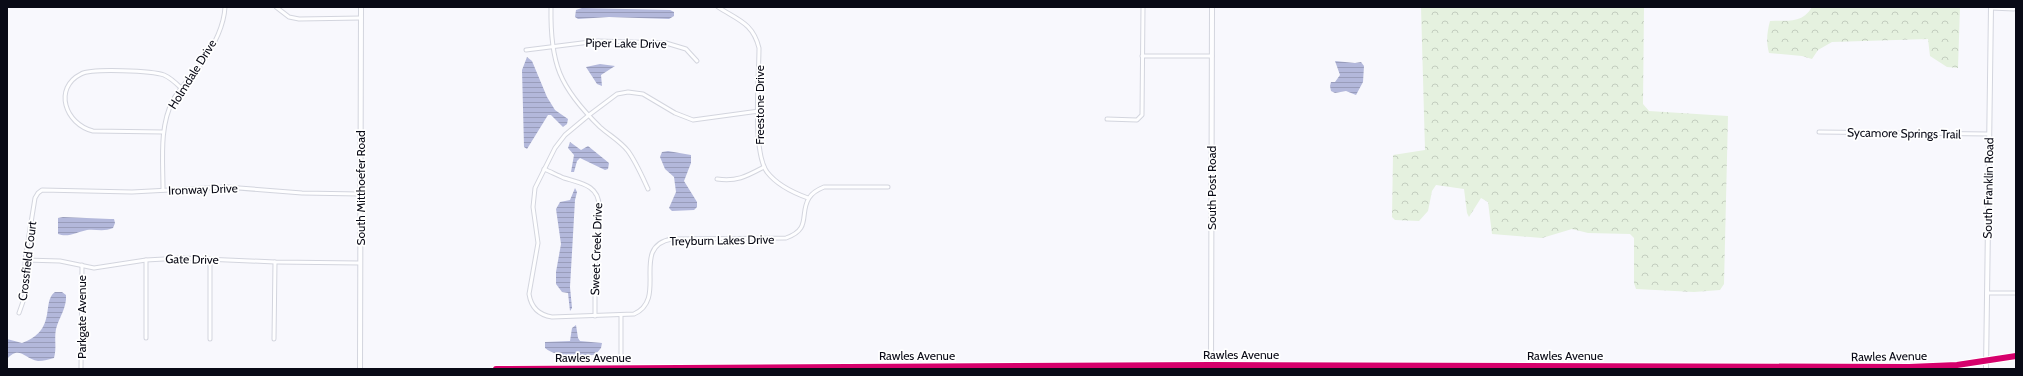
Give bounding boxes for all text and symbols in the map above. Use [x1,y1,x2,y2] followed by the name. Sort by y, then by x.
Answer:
[585,35,667,51] street label: Piper Lake Drive
[165,36,219,112] street label: Holmdale Drive
[752,65,767,145] street label: Freestone Drive
[1847,125,1961,141] street label: Sycamore Springs Trail
[353,130,368,246] street label: South Mitthoefer Road
[1980,137,1996,239] street label: South Franklin Road
[1204,146,1219,230] street label: South Post Road
[168,180,238,198] street label: Ironway Drive
[587,202,605,296] street label: Sweet Creek Drive
[15,220,39,302] street label: Crossfield Court
[669,232,775,248] street label: Treyburn Lakes Drive
[165,251,219,267] street label: Gate Drive
[74,275,89,359] street label: Parkgate Avenue
[1203,347,1279,362] street label: Rawles Avenue
[879,348,955,363] street label: Rawles Avenue
[1527,348,1603,363] street label: Rawles Avenue
[1851,348,1927,364] street label: Rawles Avenue
[555,350,631,365] street label: Rawles Avenue

